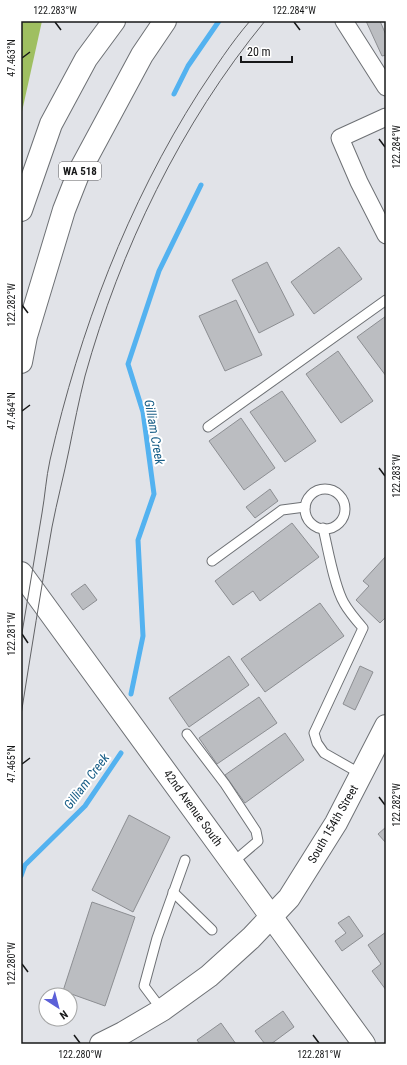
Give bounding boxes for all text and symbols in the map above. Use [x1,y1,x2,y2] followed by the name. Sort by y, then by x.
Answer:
[33,5,77,16] text: 122.283°W
[272,5,316,16] text: 122.284°W
[241,38,292,64] scale bar
[6,39,17,77] text: 47.463°N
[247,45,271,59] text: 20 m
[391,125,402,169] text: 122.284°W
[59,162,101,180] road number: WA 518
[6,283,17,327] text: 122.282°W
[6,392,17,430] text: 47.464°N
[141,398,168,466] water label: Gilliam Creek
[391,454,402,498] text: 122.283°W
[6,612,17,656] text: 122.281°W
[6,745,17,783] text: 47.465°N
[61,750,112,812] water label: Gilliam Creek
[161,767,226,849] street label: 42nd Avenue South
[305,782,361,866] street label: South 154th Street
[391,783,402,827] text: 122.282°W
[6,942,17,986] text: 122.280°W
[38,987,78,1027] north arrow
[57,1007,70,1022] text: N
[58,1049,102,1060] text: 122.280°W
[297,1049,341,1060] text: 122.281°W

